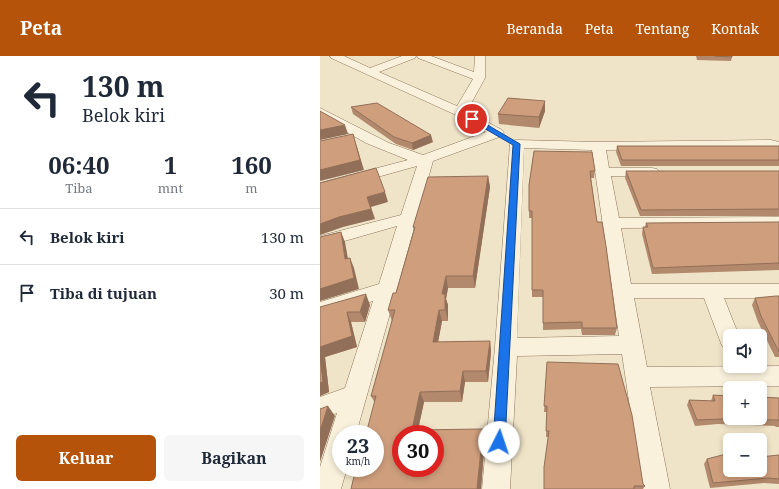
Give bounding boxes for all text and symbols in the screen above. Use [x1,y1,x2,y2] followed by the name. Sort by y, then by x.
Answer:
[20,15,62,41] text: Peta
[506,19,563,38] text: Beranda
[585,19,614,38] text: Peta
[636,19,689,38] text: Tentang
[711,19,759,38] text: Kontak
[82,67,164,105] text: 130 m
[16,72,68,124] icon: left
[455,102,489,136] pin
[82,103,165,127] text: Belok kiri
[461,108,483,130] icon: arrive
[48,148,110,181] text: 06:40
[164,148,177,181] text: 1
[231,148,272,181] text: 160
[65,179,93,197] text: Tiba
[158,179,183,197] text: mnt
[245,179,258,197] text: m
[16,226,38,248] icon: left
[50,227,125,247] text: Belok kiri
[261,227,304,247] text: 130 m
[16,282,38,304] icon: arrive
[50,283,157,303] text: Tiba di tujuan
[269,283,304,303] text: 30 m
[723,329,767,477] map controls
[723,329,767,373] button: sound
[723,381,767,425] button: +
[478,421,520,463] position arrow
[392,425,444,477] speed limit sign: 30
[347,432,369,459] text: 23
[723,433,767,477] button: −
[16,435,156,481] button: Keluar
[164,435,304,481] button: Bagikan
[346,454,370,468] text: km/h

